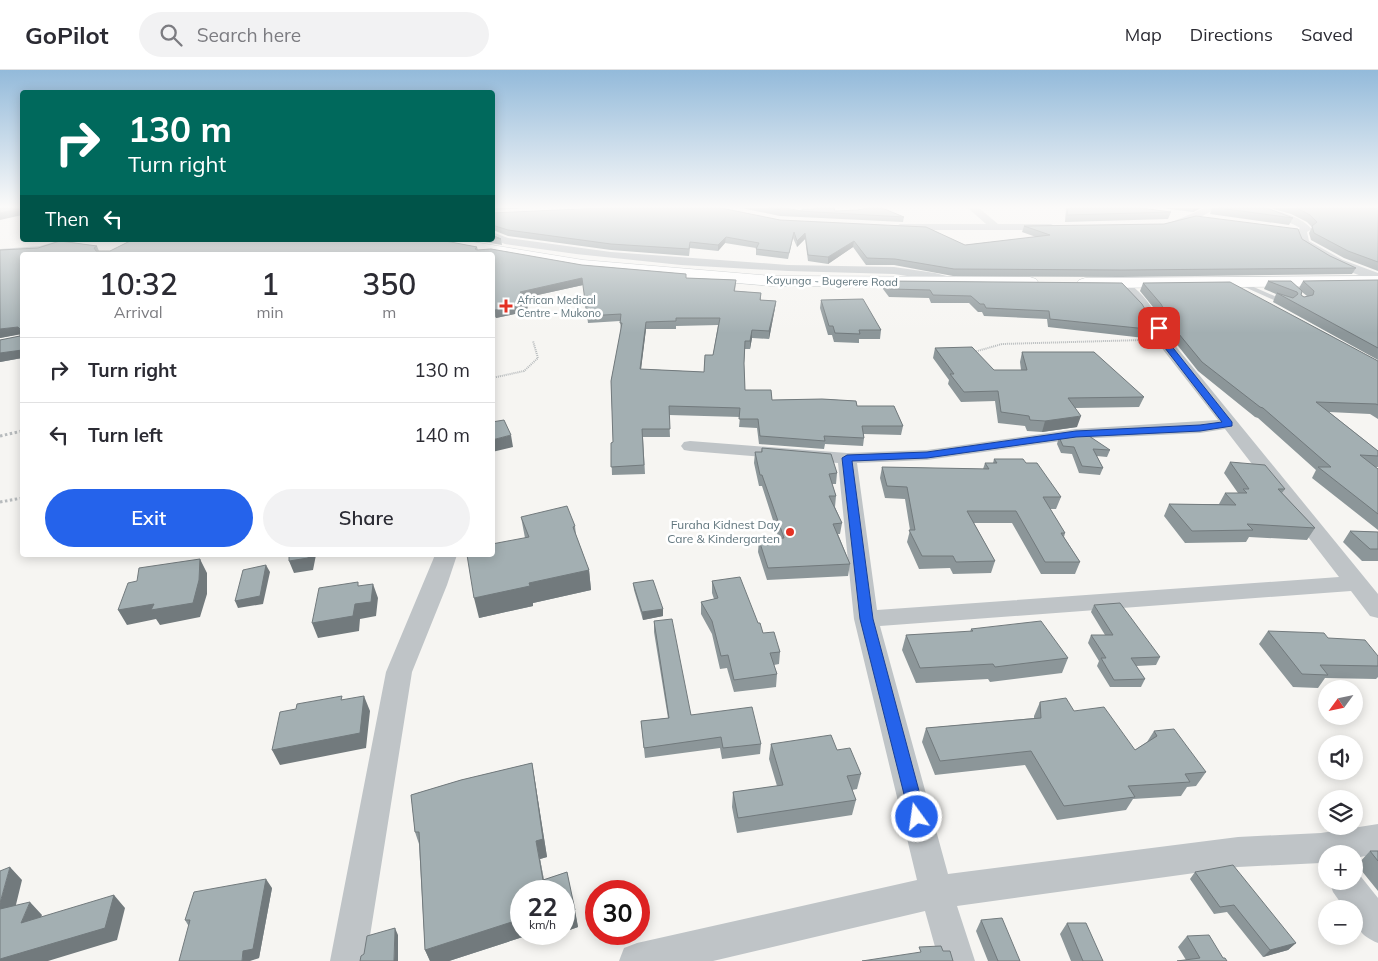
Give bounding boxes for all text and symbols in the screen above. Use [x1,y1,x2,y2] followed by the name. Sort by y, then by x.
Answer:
[139,12,489,57] search box
[25,20,109,50] text: GoPilot
[157,21,185,49] icon: search
[197,23,301,47] text: Search here
[1125,23,1162,46] text: Map
[1190,23,1273,46] text: Directions
[1301,23,1353,46] text: Saved
[128,107,232,151] text: 130 m
[45,110,110,175] icon: right
[128,150,226,178] text: Turn right
[99,205,127,233] icon: left
[45,207,89,231] text: Then
[99,265,178,303] text: 10:32
[261,265,279,303] text: 1
[362,265,416,303] text: 350
[766,273,898,289] street label: Kayunga - Bugerere Road
[517,293,601,320] place label: African Medical Centre - Mukono
[499,299,513,313] marker: African Medical Centre - Mukono
[114,302,163,322] text: Arrival
[256,302,284,322] text: min
[382,302,396,322] text: m
[1138,307,1180,349] pin
[1145,314,1173,342] icon: arrive
[45,356,73,384] icon: right
[88,358,177,382] text: Turn right
[414,358,470,382] text: 130 m
[45,421,73,449] icon: left
[88,423,163,447] text: Turn left
[414,423,470,447] text: 140 m
[45,489,253,547] button: Exit
[263,489,470,547] button: Share
[667,517,781,546] place label: Furaha Kidnest Day Care & Kindergarten
[784,526,796,538] marker: Furaha Kidnest Day Care & Kindergarten
[1318,680,1362,725] north arrow
[1318,680,1363,945] map controls
[1318,735,1363,780] button: sound
[890,790,942,842] position arrow
[1318,790,1363,835] button: layers
[1318,845,1363,890] button: +
[585,880,650,945] speed limit sign: 30
[527,891,558,922] text: 22
[1318,900,1363,945] button: −
[529,917,556,932] text: km/h

